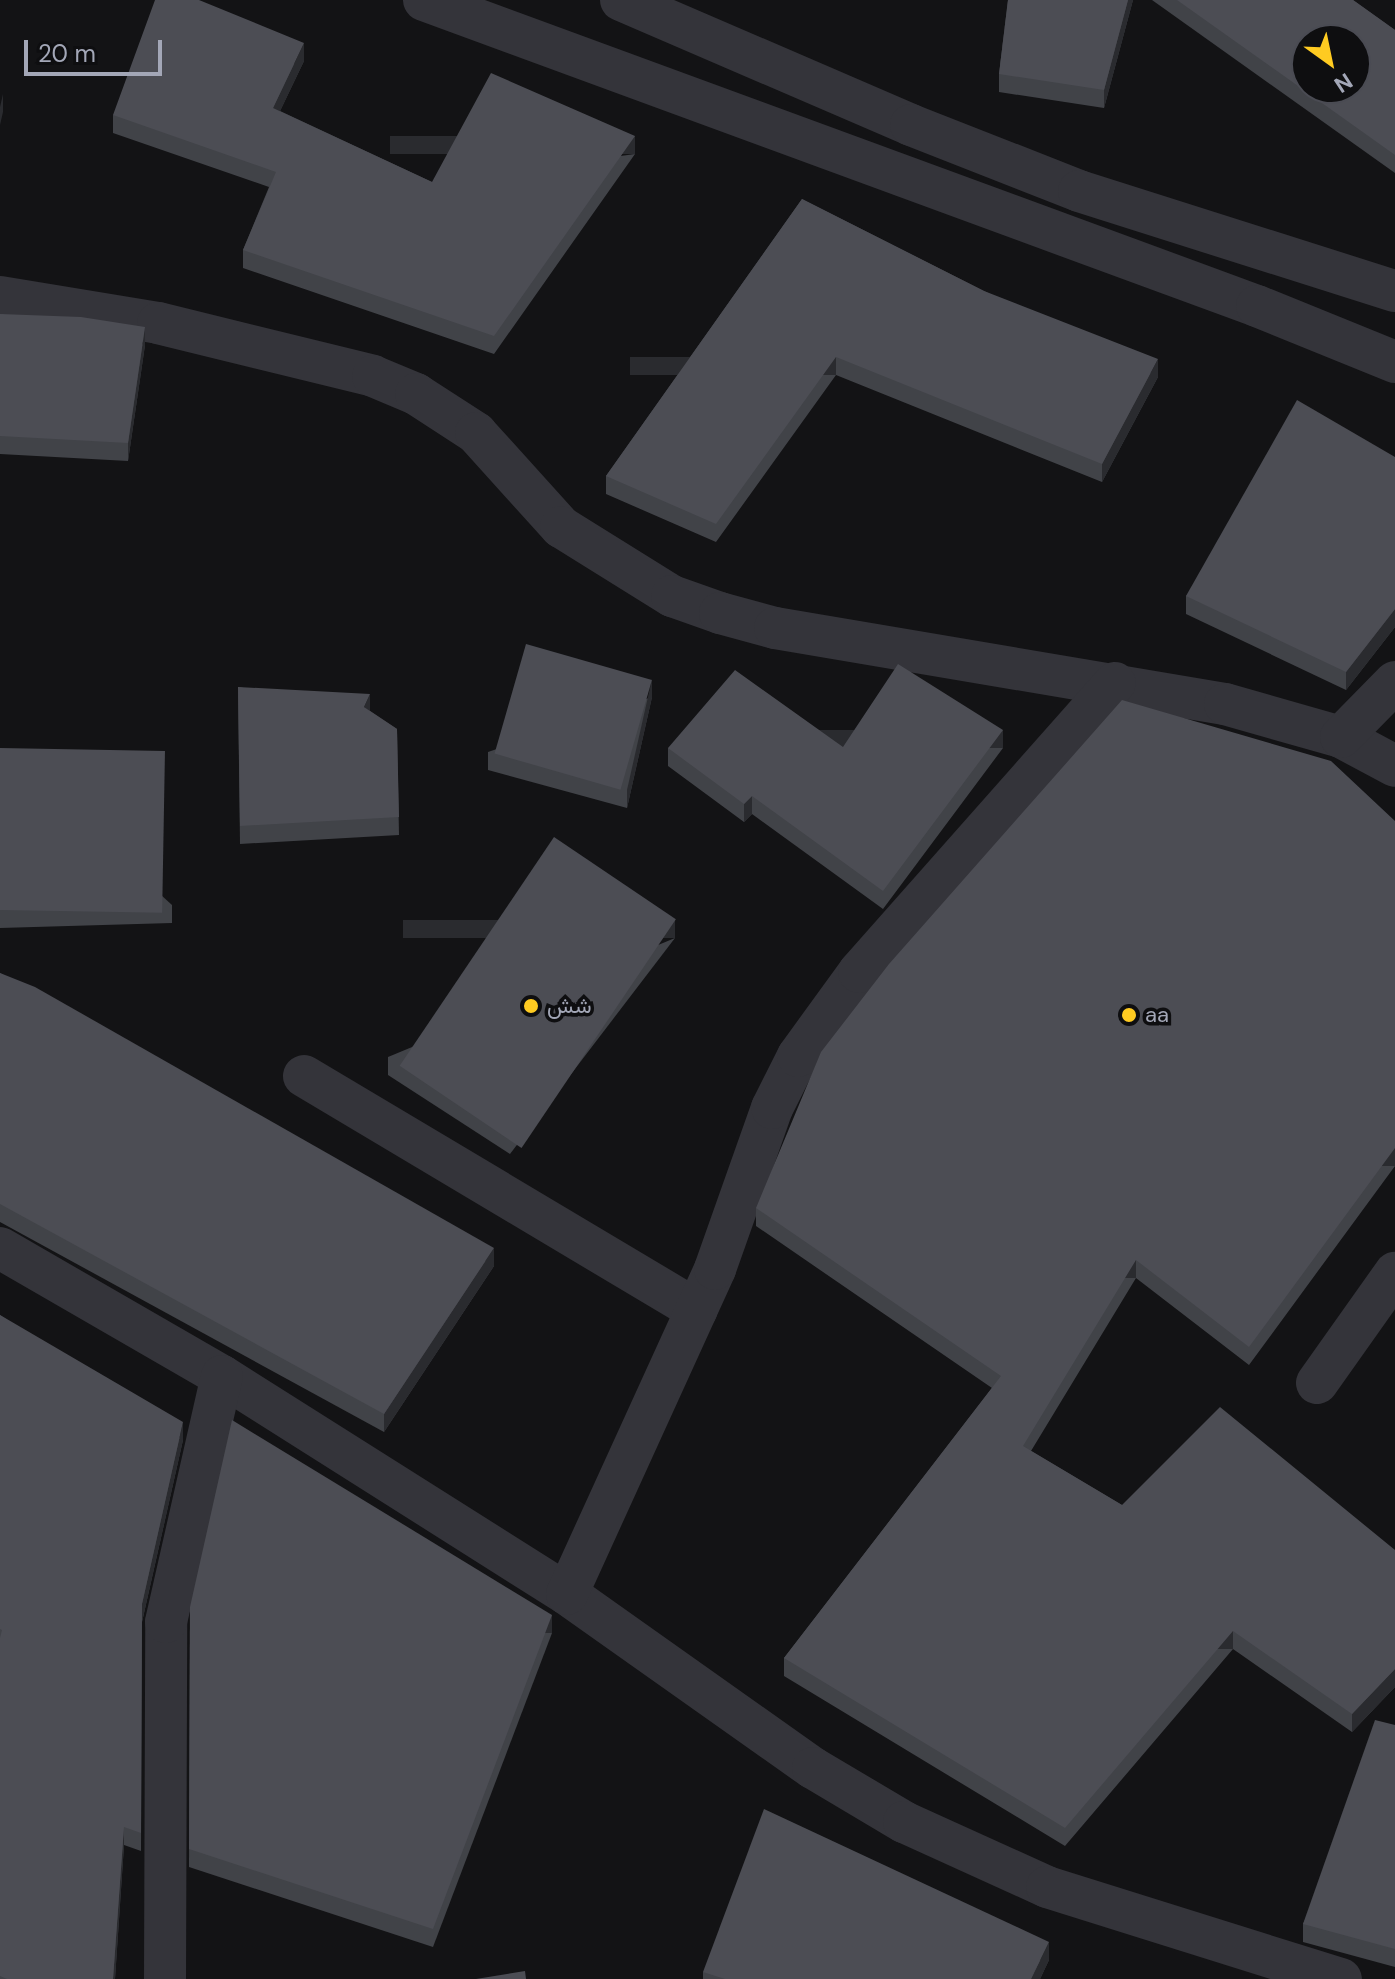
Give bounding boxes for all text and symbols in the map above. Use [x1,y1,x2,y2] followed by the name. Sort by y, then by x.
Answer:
[28,24,166,74] scale bar
[1291,24,1371,104] north arrow
[38,38,96,69] text: 20 m
[1329,66,1358,99] text: N
[547,993,592,1019] place label: شش
[522,997,540,1015] marker: شش
[1145,1002,1169,1028] place label: aa
[1120,1006,1138,1024] marker: aa

